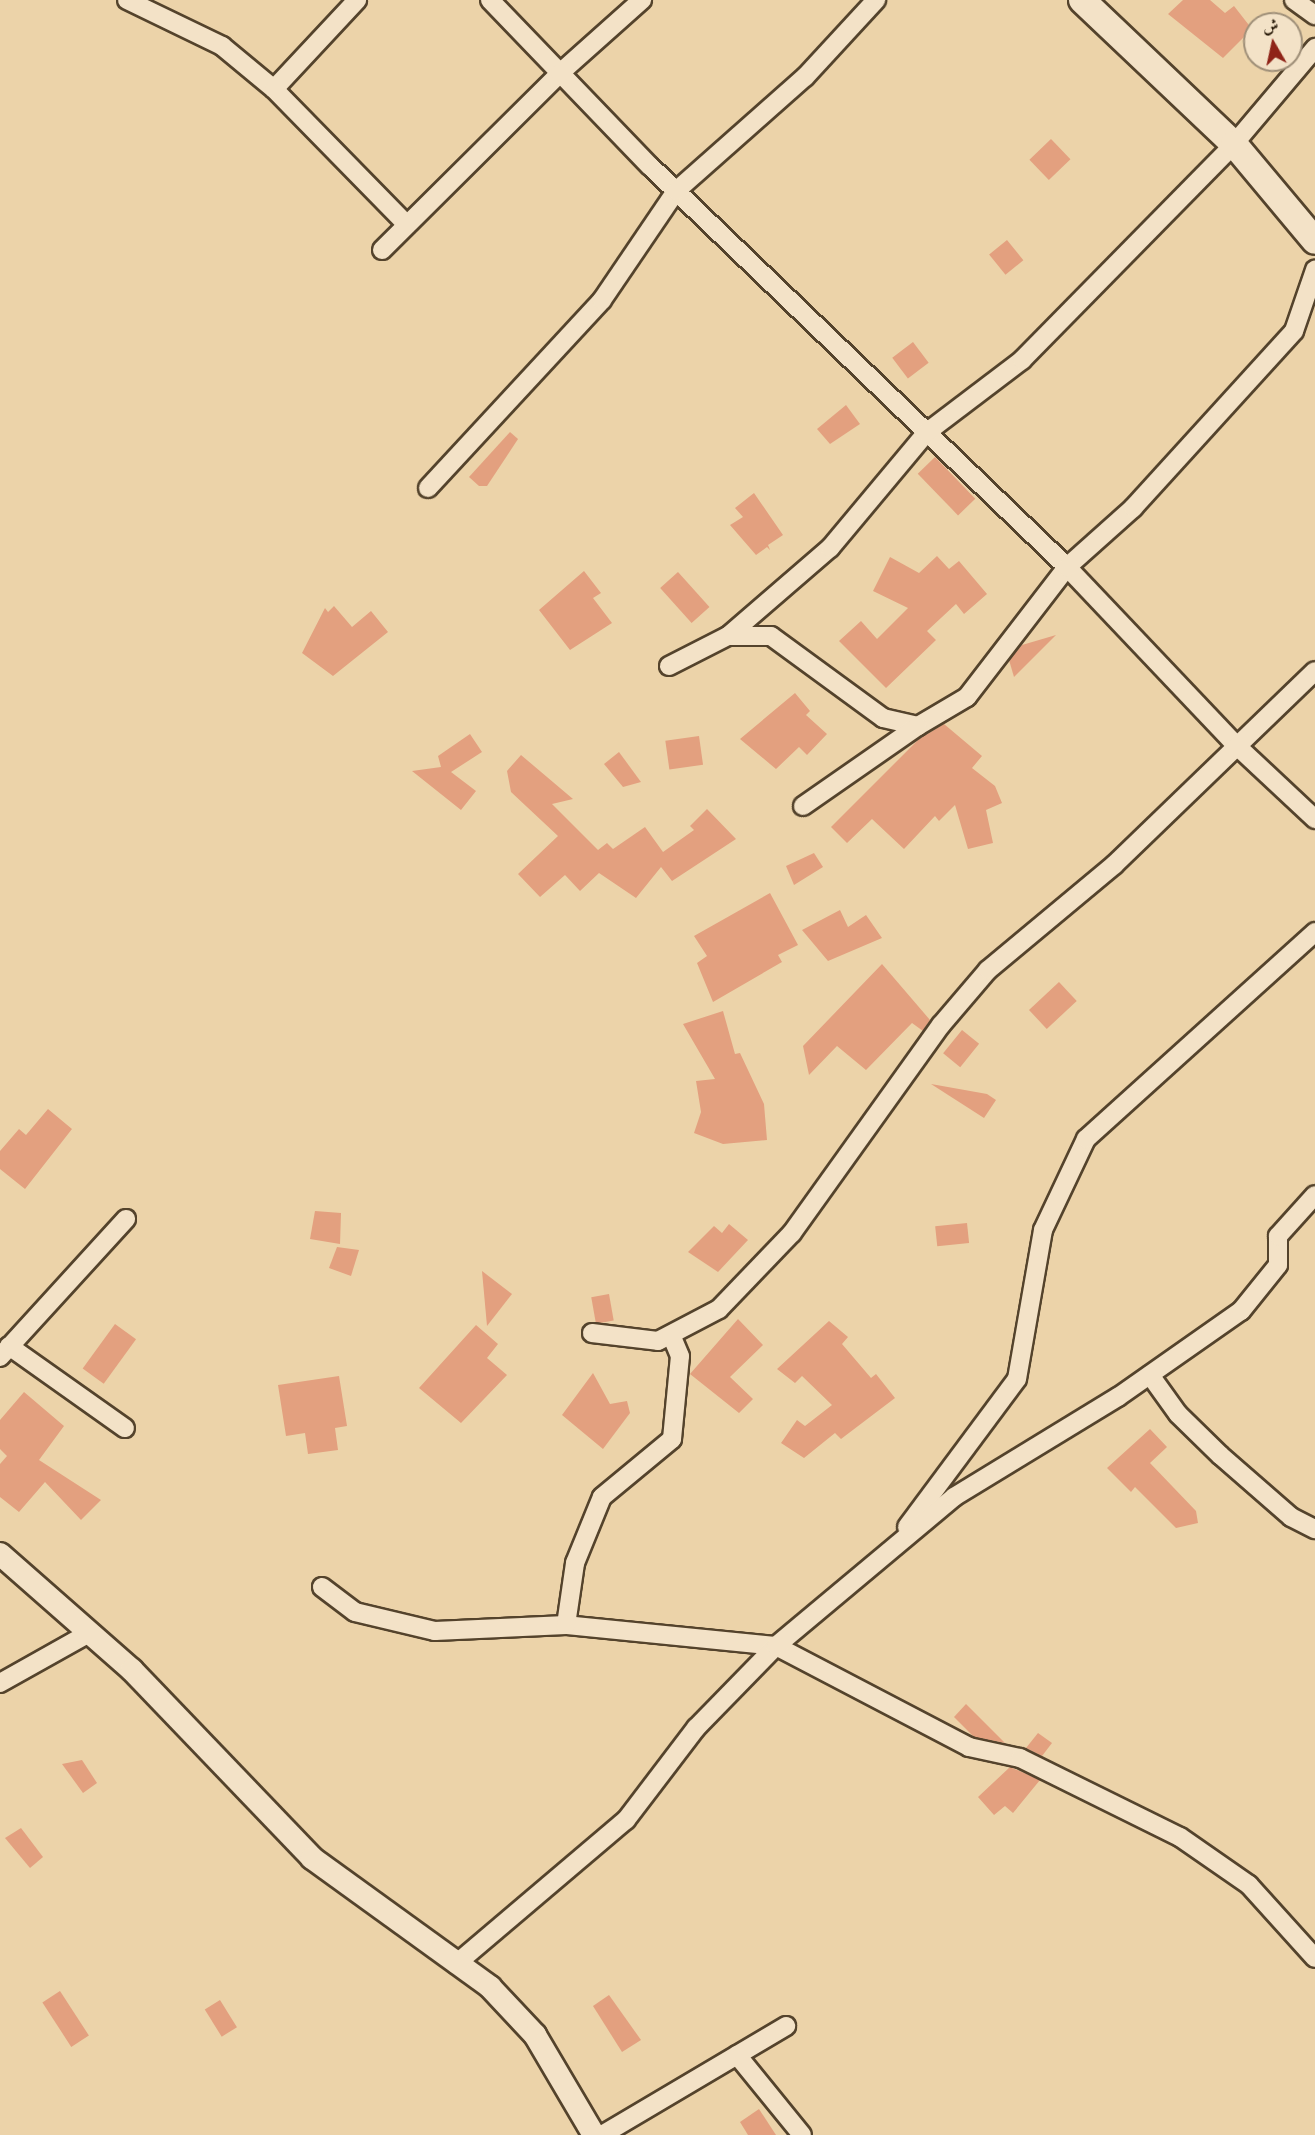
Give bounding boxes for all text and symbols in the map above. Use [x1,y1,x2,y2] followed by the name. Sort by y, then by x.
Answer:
[1243,12,1303,72] north arrow
[1261,15,1280,37] text: ش

